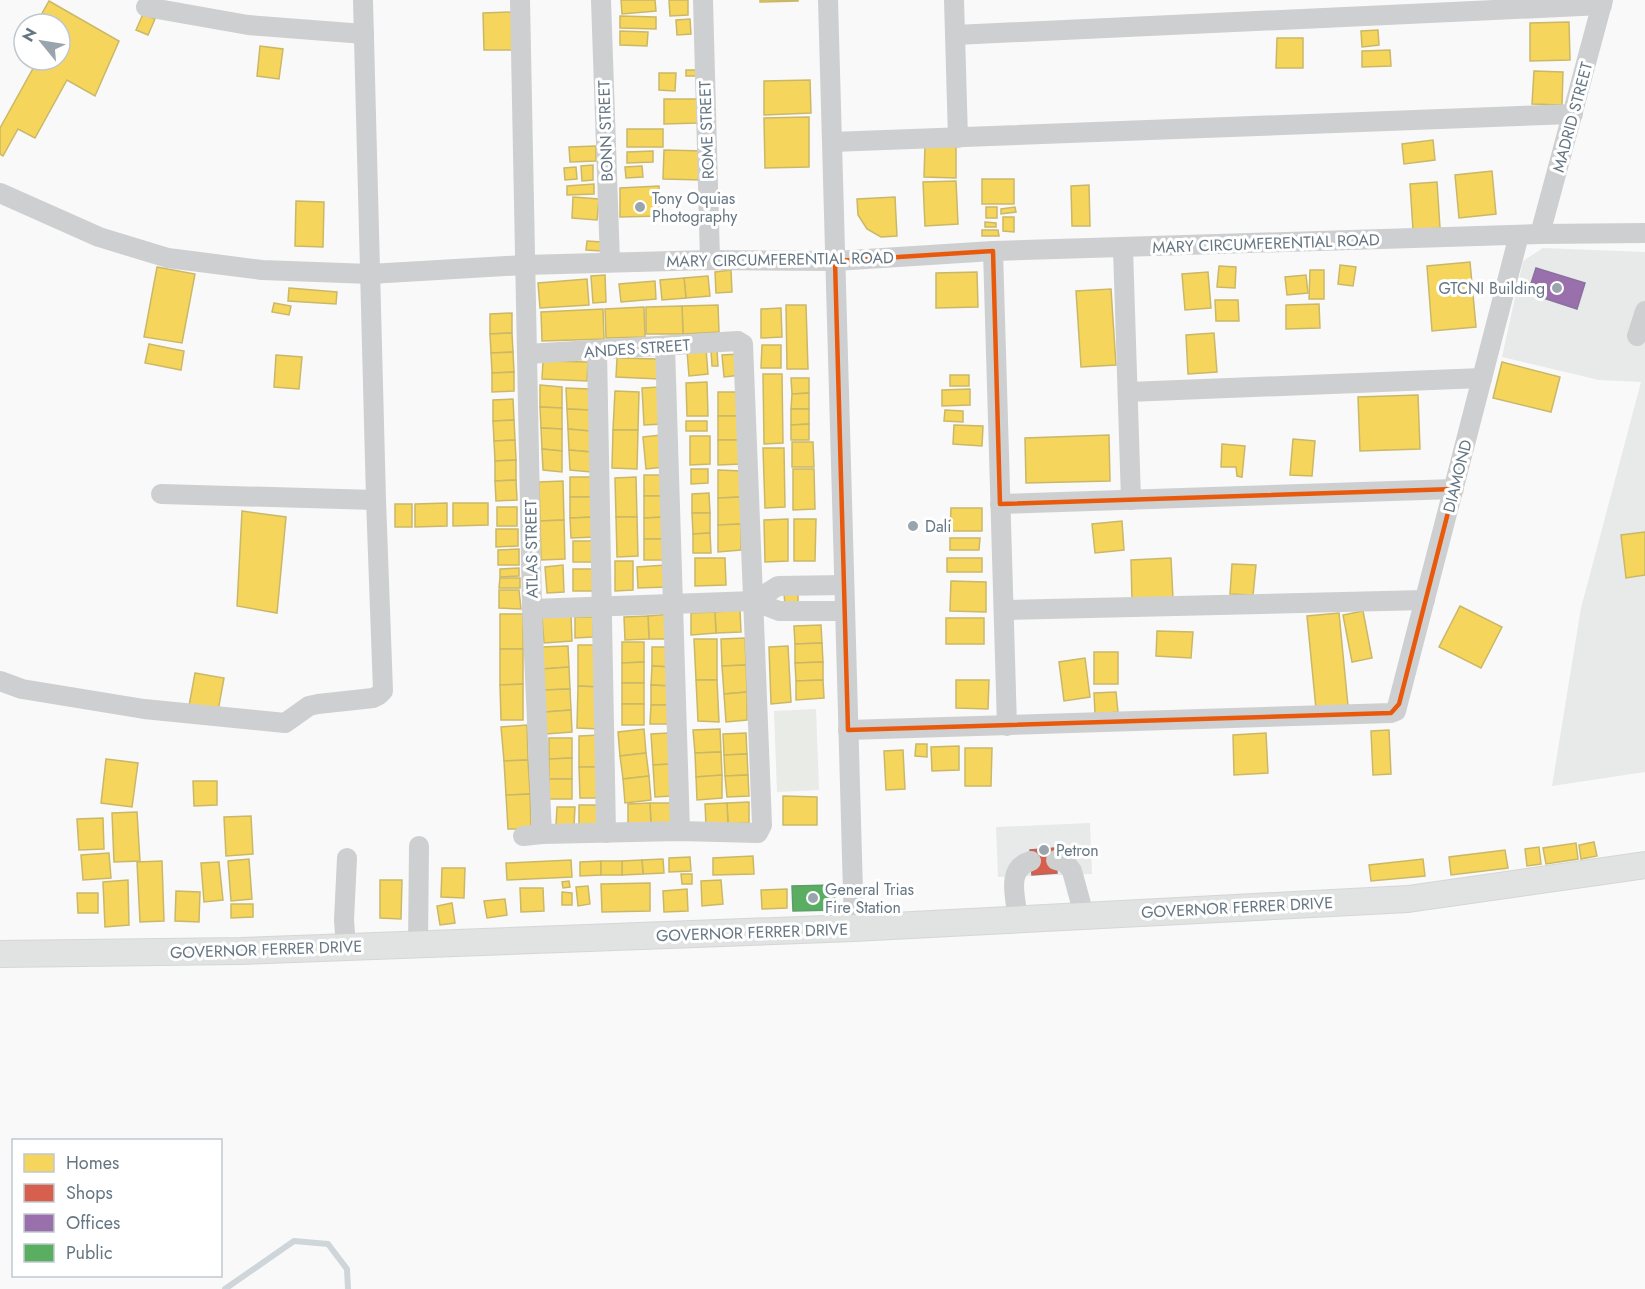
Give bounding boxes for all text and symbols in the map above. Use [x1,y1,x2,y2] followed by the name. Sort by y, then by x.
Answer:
[12,12,72,72] north arrow
[16,23,43,46] text: N
[1547,59,1598,175] street label: MADRID STREET
[592,79,619,182] street label: BONN STREET
[693,80,720,180] street label: ROME STREET
[652,187,738,228] place label: Tony Oquias Photography
[633,200,647,214] marker: Tony Oquias Photography
[1152,228,1380,259] street label: MARY CIRCUMFERENTIAL ROAD
[666,246,894,273] street label: MARY CIRCUMFERENTIAL ROAD
[1438,277,1545,300] place label: GTCNI Building
[1550,281,1564,295] marker: GTCNI Building
[583,333,691,364] street label: ANDES STREET
[1437,437,1478,515] street label: DIAMOND
[519,499,544,599] street label: ATLAS STREET
[925,515,951,538] place label: Dali
[906,519,920,533] marker: Dali
[1056,839,1099,862] place label: Petron
[1037,843,1051,857] marker: Petron
[825,878,914,919] place label: General Trias Fire Station
[806,891,820,905] marker: General Trias Fire Station
[1141,891,1334,924] street label: GOVERNOR FERRER DRIVE
[656,918,848,947] street label: GOVERNOR FERRER DRIVE
[170,935,362,964] street label: GOVERNOR FERRER DRIVE
[12,1139,222,1277] legend
[66,1150,119,1176] text: Homes
[66,1180,113,1206] text: Shops
[66,1210,120,1236] text: Offices
[66,1240,113,1266] text: Public

